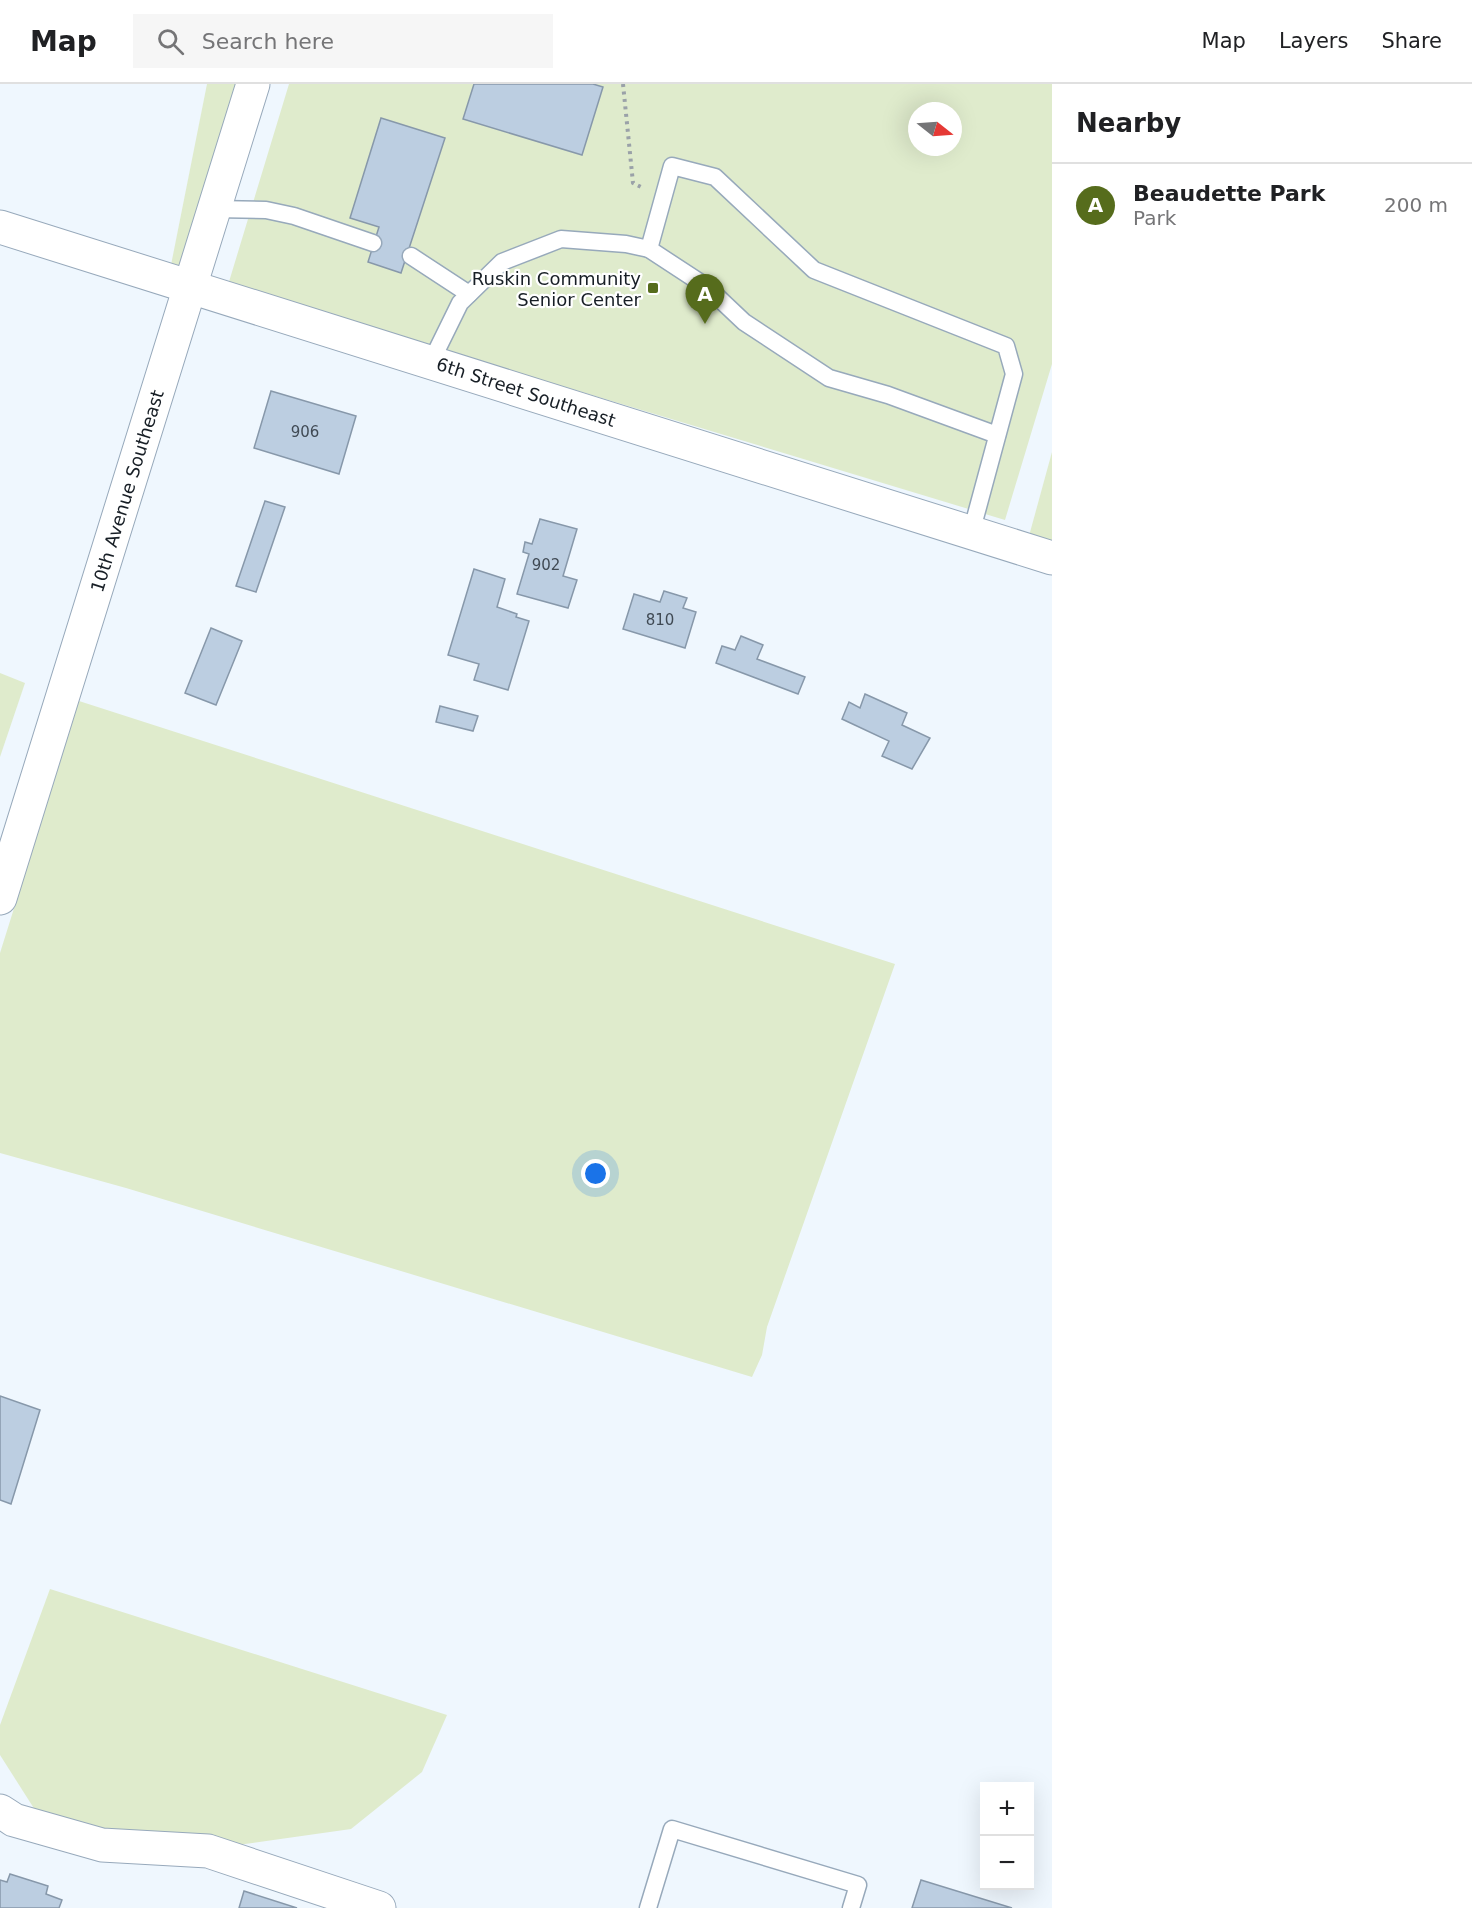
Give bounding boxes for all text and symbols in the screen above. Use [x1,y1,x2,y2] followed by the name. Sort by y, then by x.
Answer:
[133,14,553,68] search box
[30,25,97,58] text: Map
[154,25,187,58] icon: search
[202,29,334,54] text: Search here
[1202,29,1246,53] text: Map
[1279,29,1348,53] text: Layers
[1381,29,1442,53] text: Share
[908,102,962,156] north arrow
[1076,108,1181,138] text: Nearby
[1133,181,1325,206] text: Beaudette Park
[1088,193,1103,217] text: A
[1384,193,1448,217] text: 200 m
[1133,206,1176,230] text: Park
[472,268,642,310] place label: Ruskin Community Senior Center
[686,274,724,324] pin: A
[646,281,660,295] marker: Ruskin Community Senior Center
[434,353,618,431] street label: 6th Street Southeast
[86,387,168,595] street label: 10th Avenue Southeast
[291,423,319,441] house number: 906
[532,556,560,574] house number: 902
[646,611,674,629] house number: 810
[581,1159,610,1188] your location
[980,1782,1034,1890] map controls
[980,1782,1034,1836] button: +
[980,1836,1034,1890] button: −

